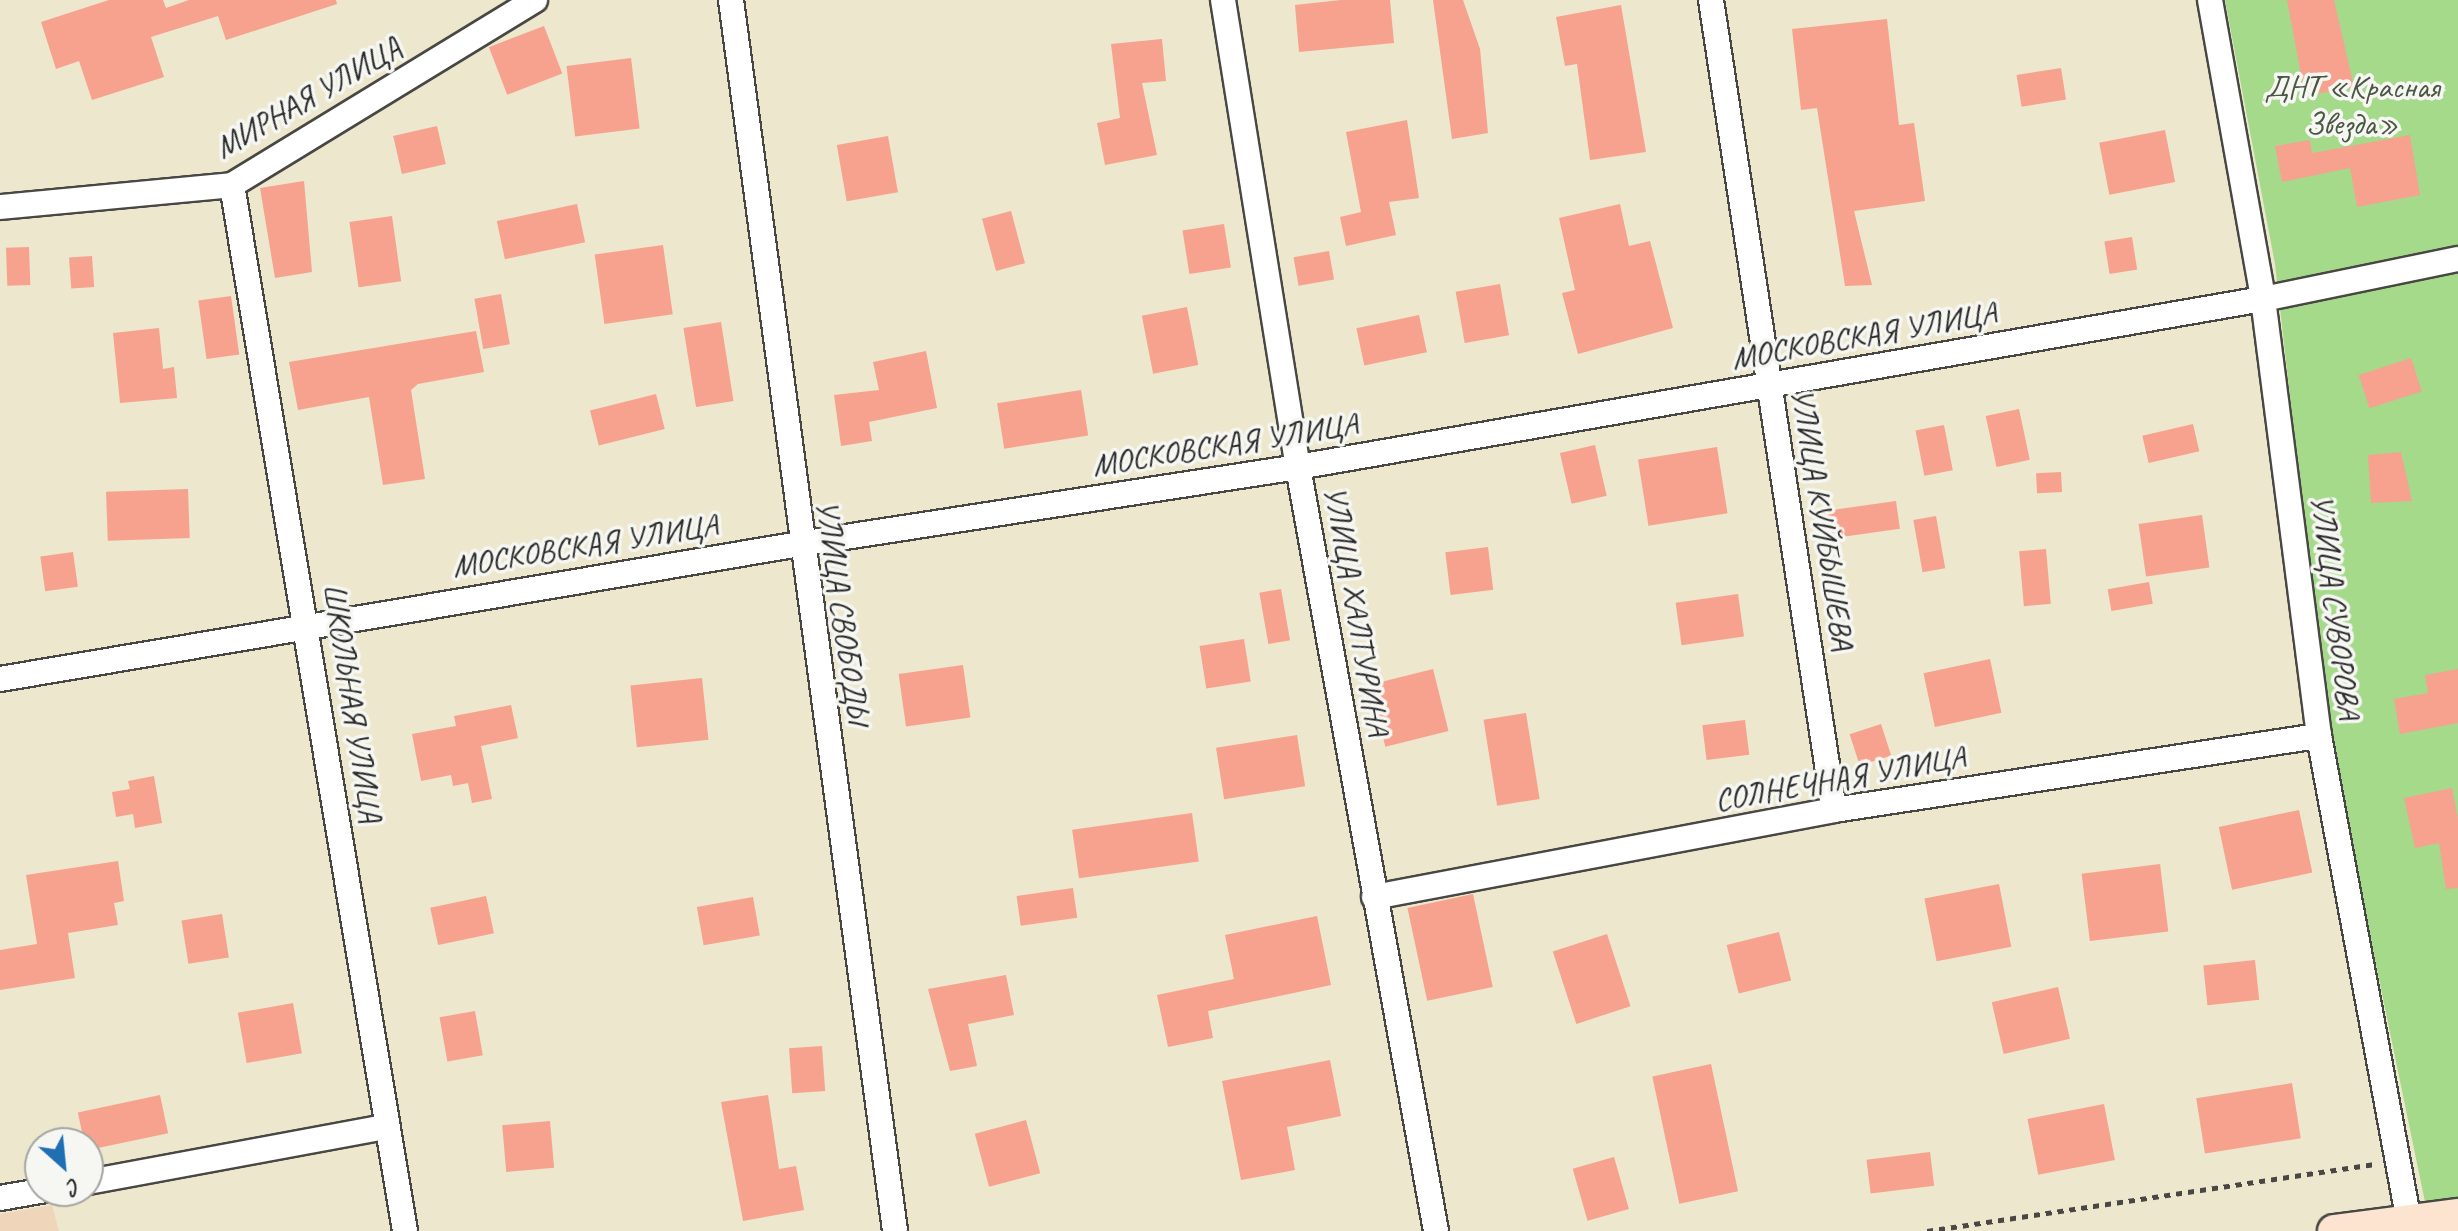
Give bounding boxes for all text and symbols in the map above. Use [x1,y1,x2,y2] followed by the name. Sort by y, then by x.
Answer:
[208,29,408,167] street label: МИРНАЯ УЛИЦА
[2265,69,2439,144] park label: ДНТ «Красная Звезда»
[1729,294,1999,378] street label: МОСКОВСКАЯ УЛИЦА
[1782,385,1862,653] street label: УЛИЦА КУЙБЫШЕВА
[1090,405,1360,485] street label: МОСКОВСКАЯ УЛИЦА
[1315,484,1397,738] street label: УЛИЦА ХАЛТУРИНА
[2302,492,2368,722] street label: УЛИЦА СУВОРОВА
[807,499,877,725] street label: УЛИЦА СВОБОДЫ
[450,506,720,586] street label: МОСКОВСКАЯ УЛИЦА
[314,580,390,826] street label: ШКОЛЬНАЯ УЛИЦА
[1712,738,1968,820] street label: СОЛНЕЧНАЯ УЛИЦА
[24,1127,104,1207] north arrow
[63,1172,85,1202] text: С

